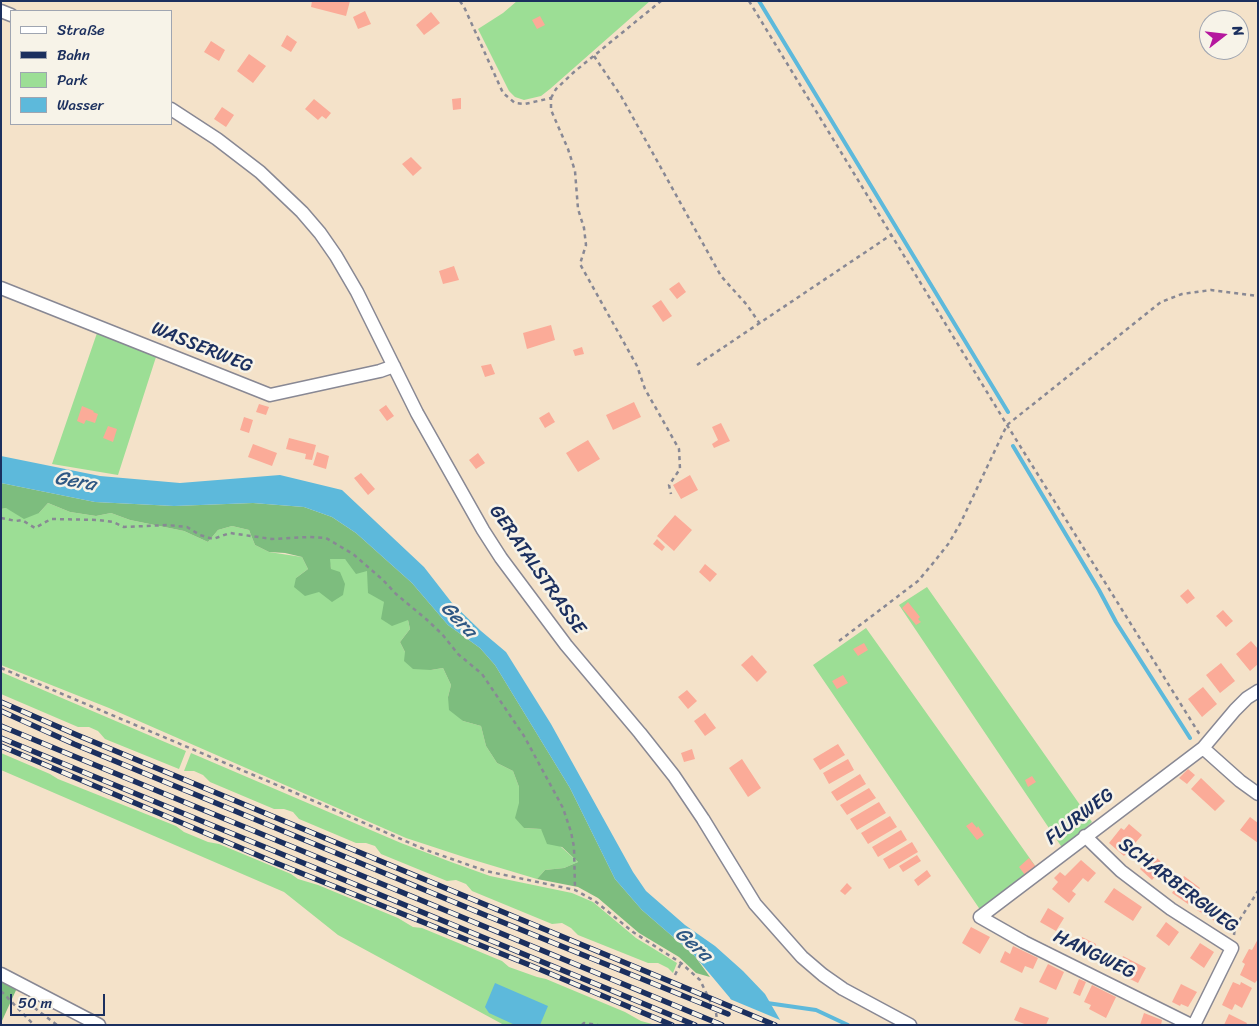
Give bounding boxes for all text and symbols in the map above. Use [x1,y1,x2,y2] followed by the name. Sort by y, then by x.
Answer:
[10,10,172,125] legend
[1199,10,1249,60] north arrow
[57,17,105,43] text: Straße
[1225,23,1251,39] text: N
[57,42,90,68] text: Bahn
[57,67,88,93] text: Park
[57,92,104,118] text: Wasser
[148,317,256,379] street label: WASSERWEG
[53,467,97,497] water label: Gera
[484,501,590,639] street label: GERATALSTRASSE
[435,597,481,643] water label: Gera
[1041,784,1119,850] street label: FLURWEG
[1113,833,1243,939] street label: SCHARBERGWEG
[670,923,716,967] water label: Gera
[1049,925,1139,985] street label: HANGWEG
[12,984,108,1016] scale bar
[18,990,52,1016] text: 50 m

